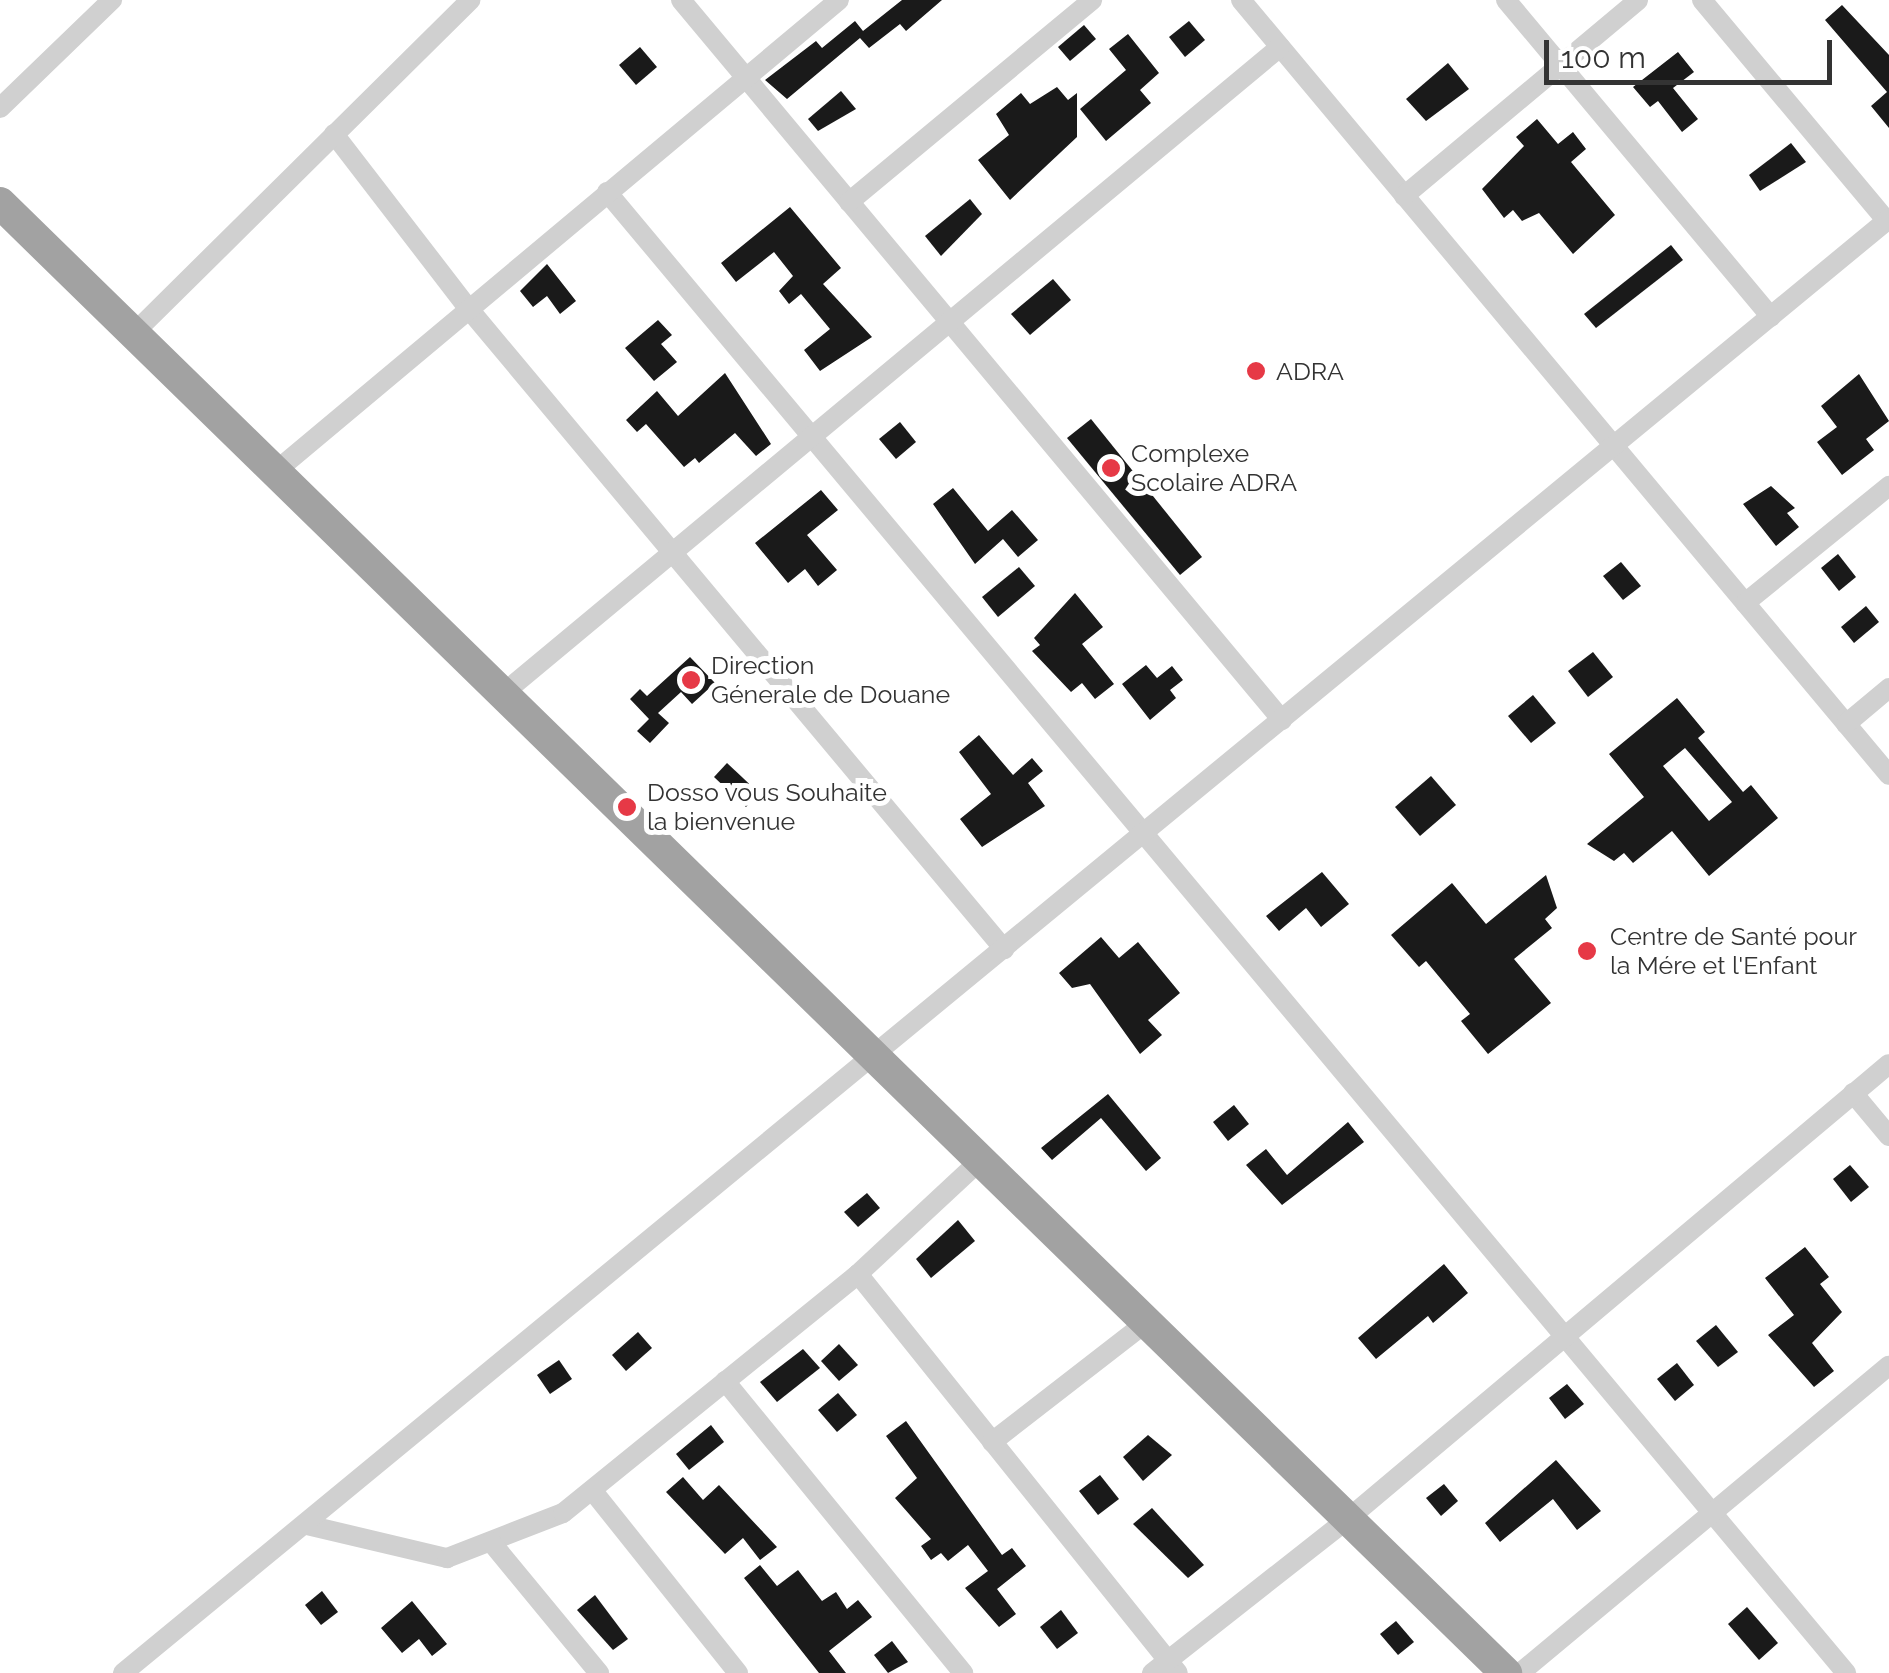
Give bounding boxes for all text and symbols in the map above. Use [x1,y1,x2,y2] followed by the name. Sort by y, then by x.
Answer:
[1549,20,1836,82] scale bar
[1561,40,1646,75] text: 100 m
[1276,356,1344,386] place label: ADRA
[1245,360,1267,382] marker: ADRA
[1131,439,1298,498] place label: Complexe Scolaire ADRA
[1100,457,1122,479] marker: Complexe Scolaire ADRA
[711,651,950,710] place label: Direction Génerale de Douane
[680,669,702,691] marker: Direction Génerale de Douane
[647,778,888,837] place label: Dosso vous Souhaite la bienvenue
[616,796,638,818] marker: Dosso vous Souhaite la bienvenue
[1610,922,1857,981] place label: Centre de Santé pour la Mére et l'Enfant
[1574,938,1600,964] marker: Centre de Santé pour la Mére et l'Enfant

